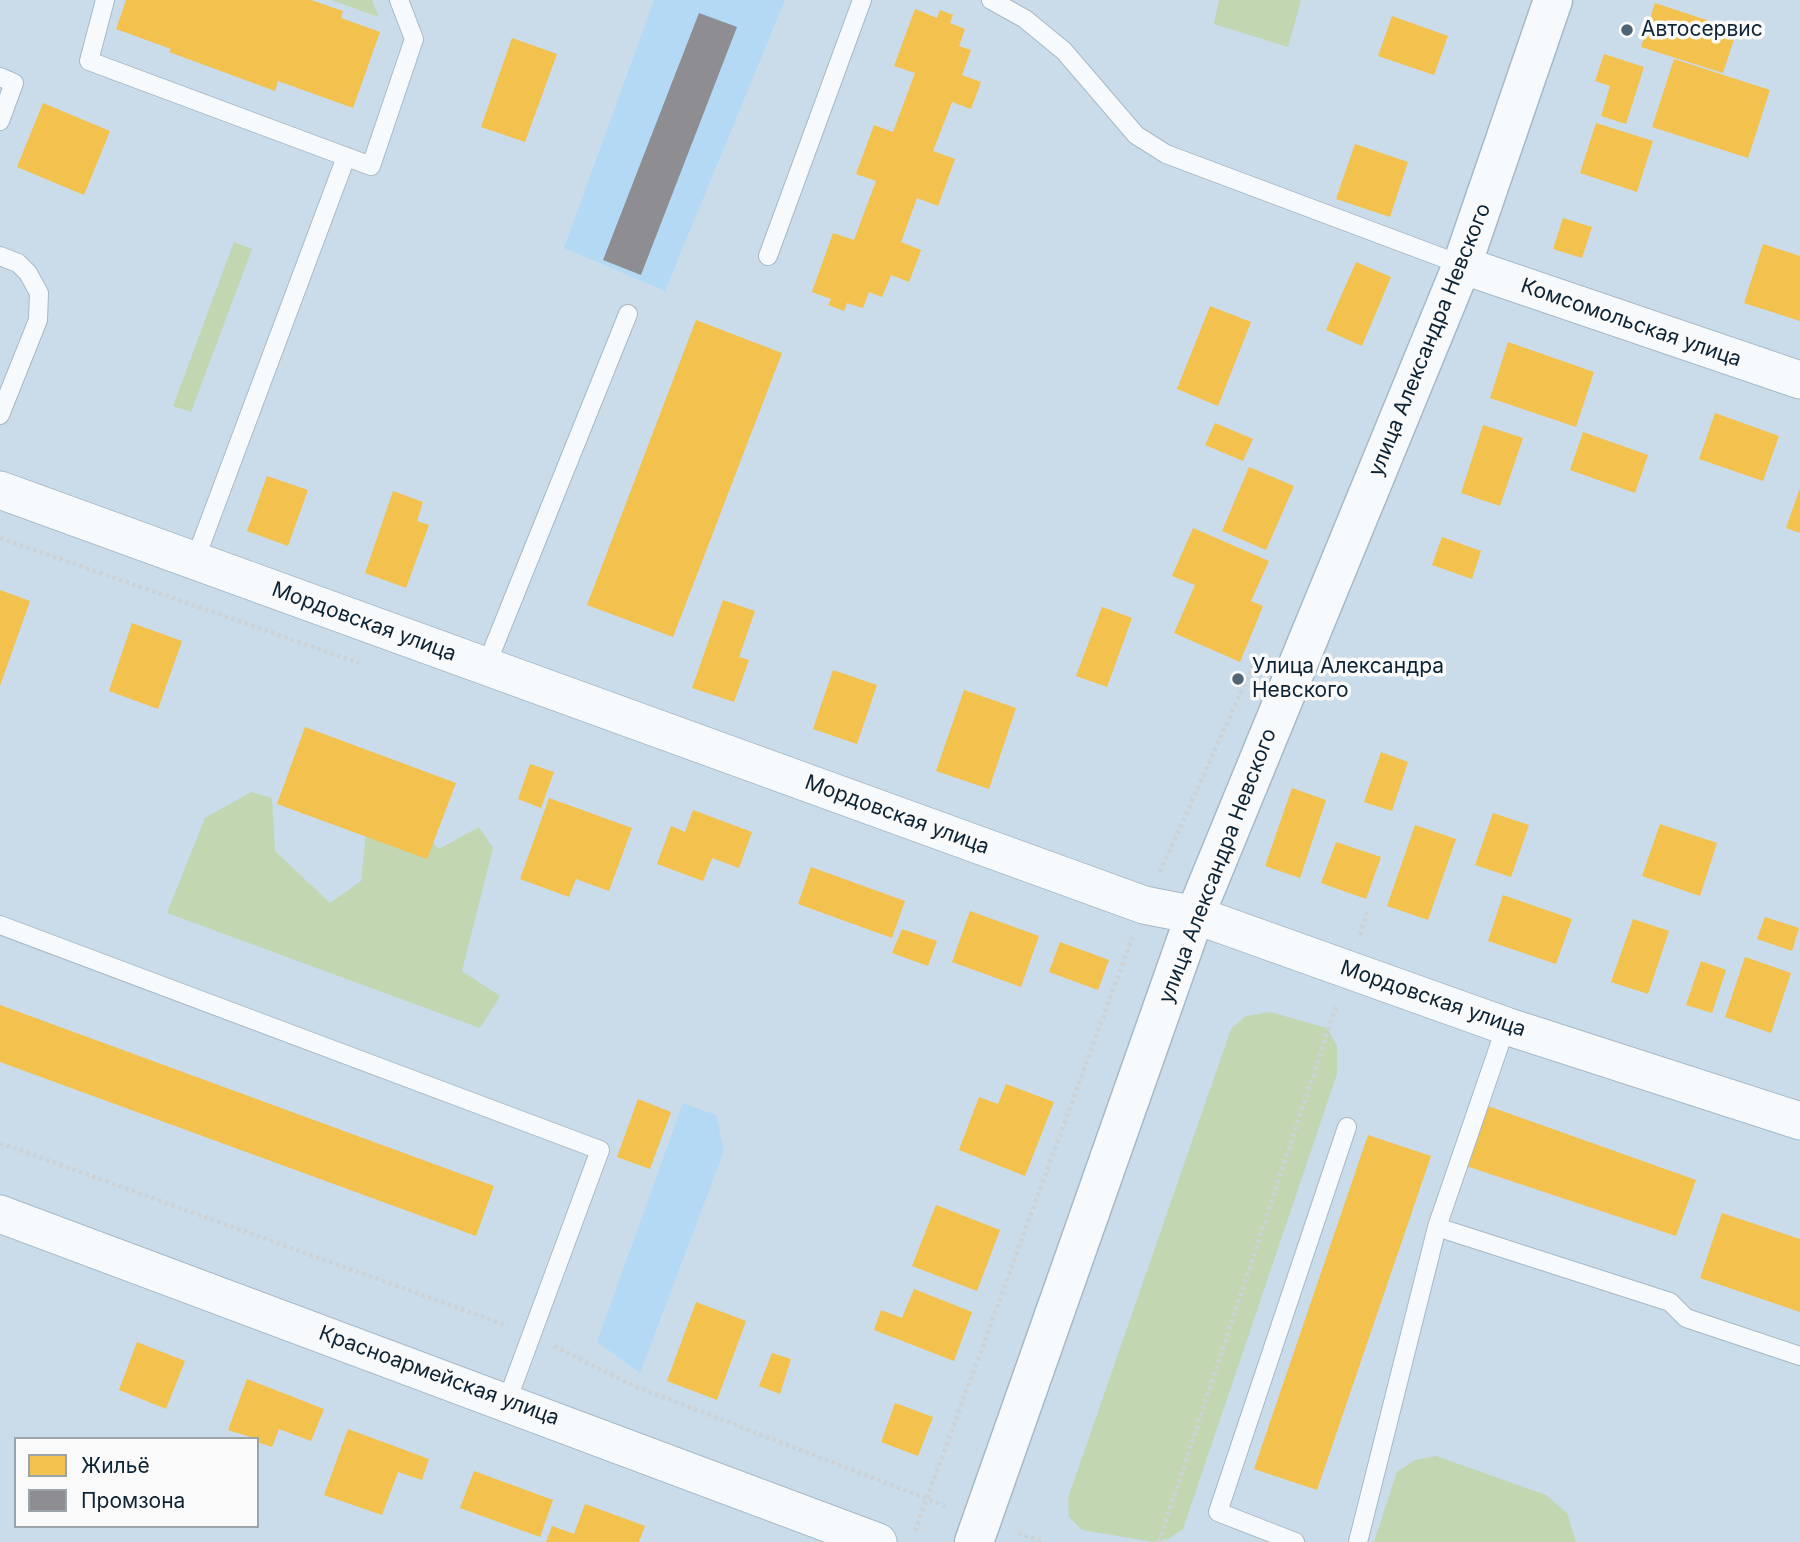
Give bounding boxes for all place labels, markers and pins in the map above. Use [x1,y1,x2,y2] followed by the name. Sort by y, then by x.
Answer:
[1641,17,1763,43] place label: Автосервис
[1619,22,1635,38] marker: Автосервис
[1252,654,1444,704] place label: Улица Александра Невского
[1230,671,1246,687] marker: Улица Александра Невского

